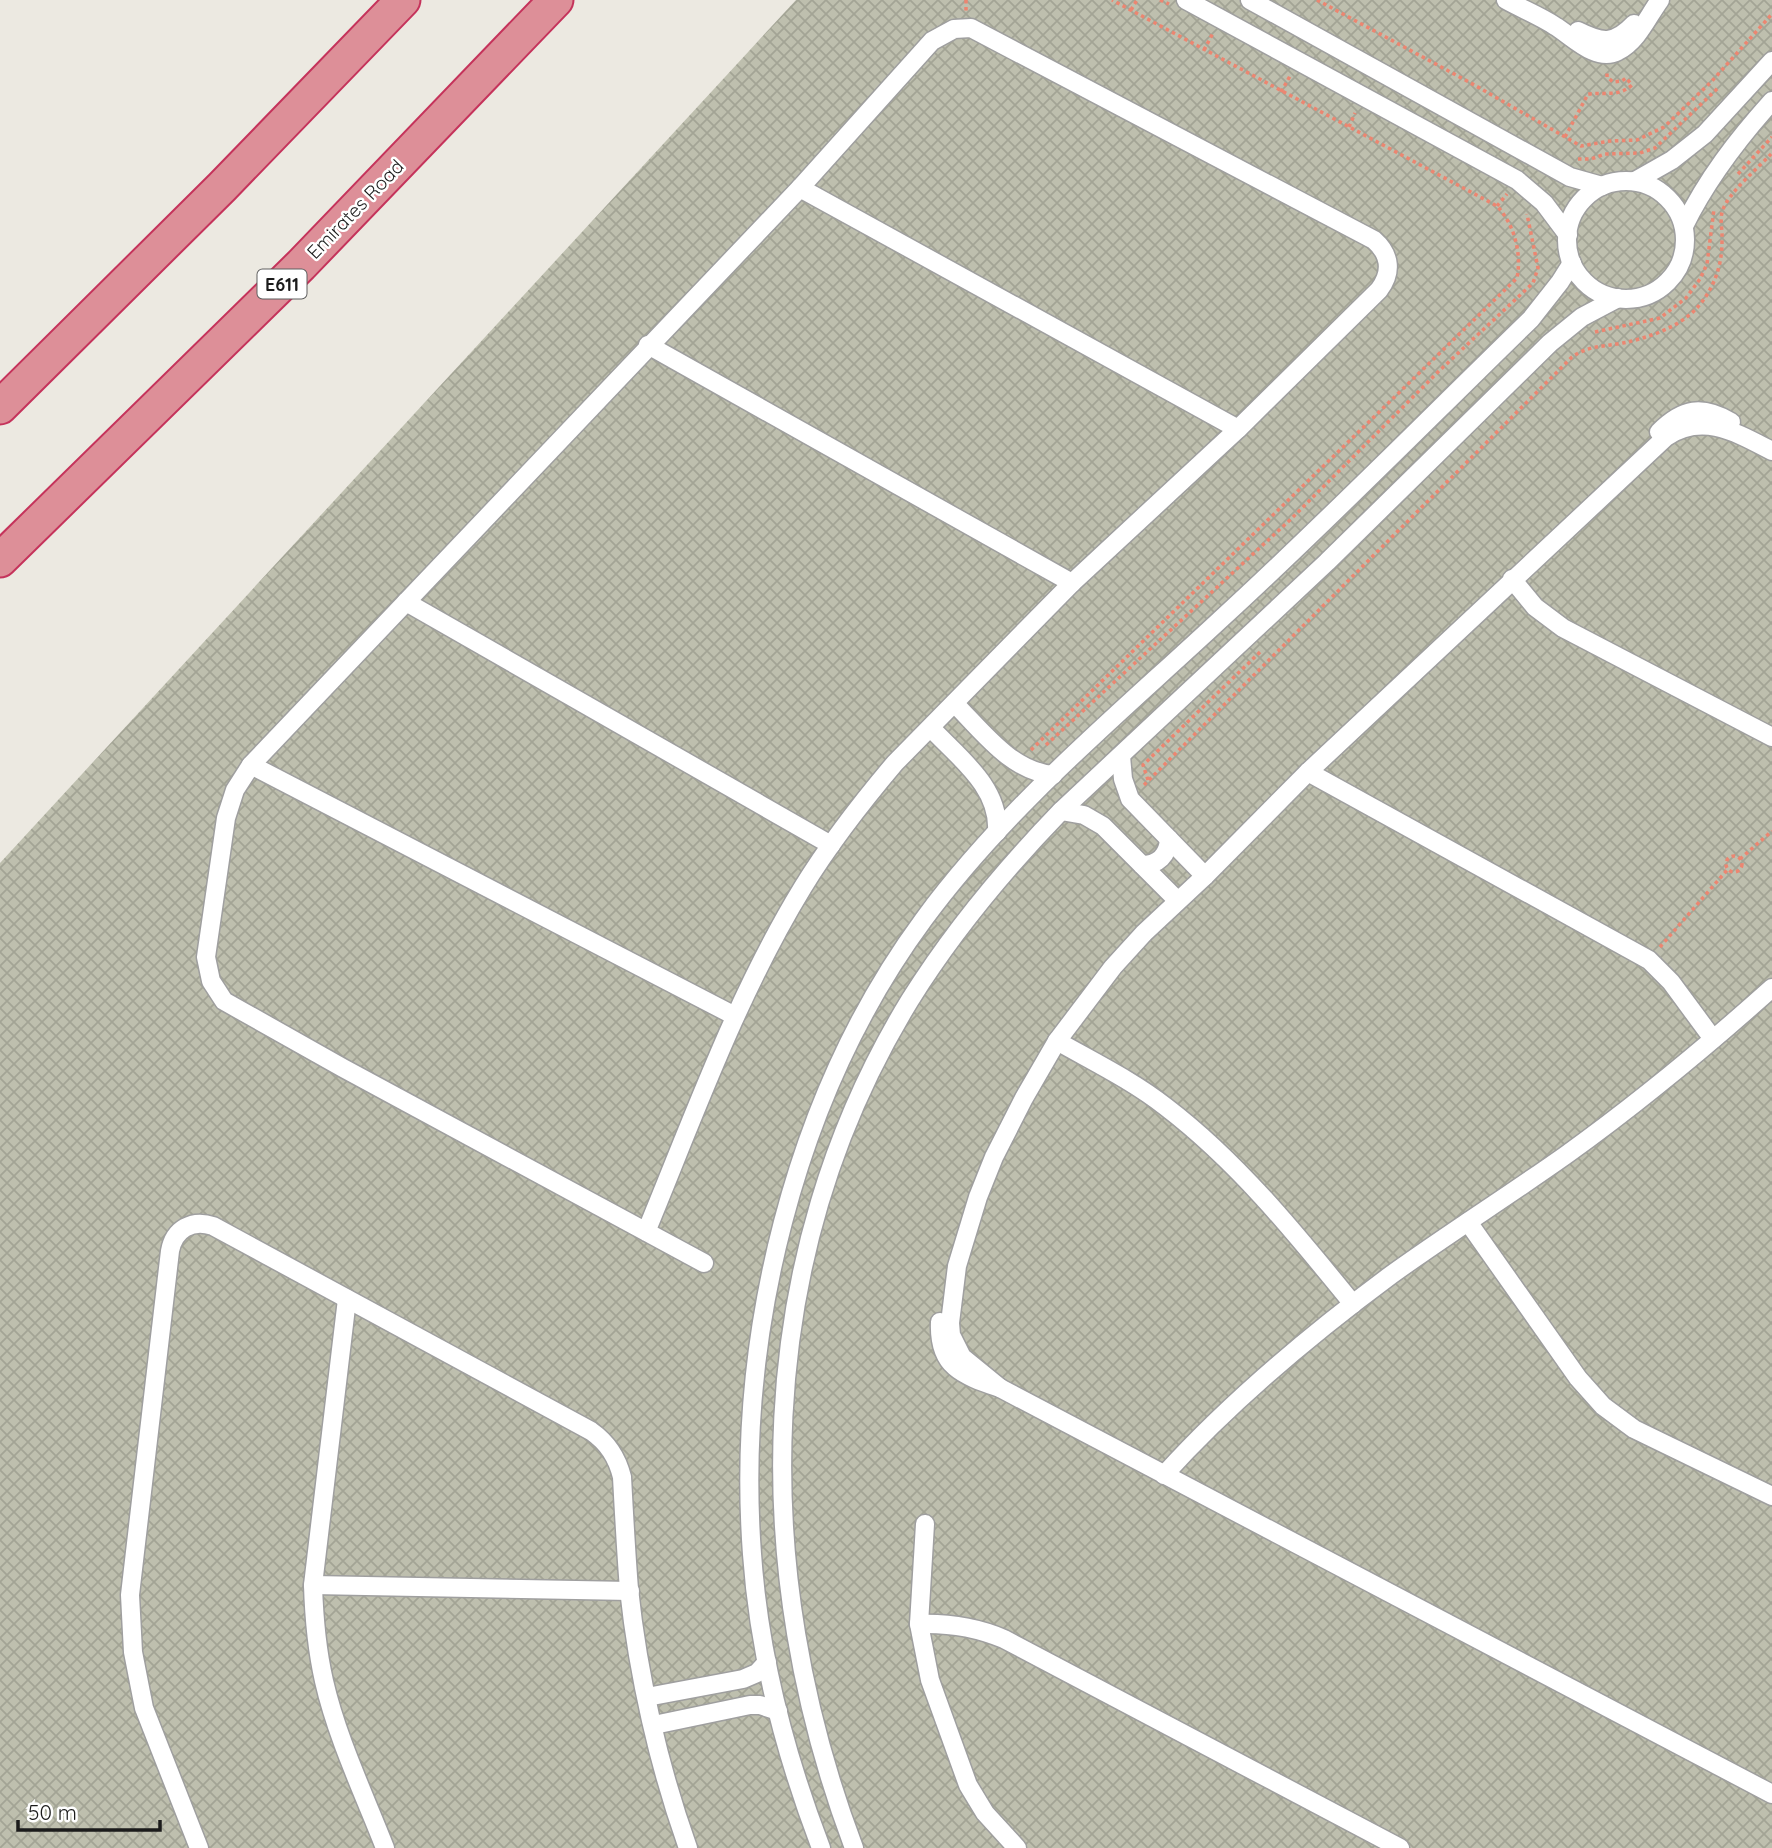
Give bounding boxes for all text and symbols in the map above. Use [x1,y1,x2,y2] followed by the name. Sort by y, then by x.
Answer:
[302,154,408,264] street label: Emirates Road
[258,270,306,298] road number: E611
[18,1788,159,1832] scale bar
[28,1799,77,1825] text: 50 m

